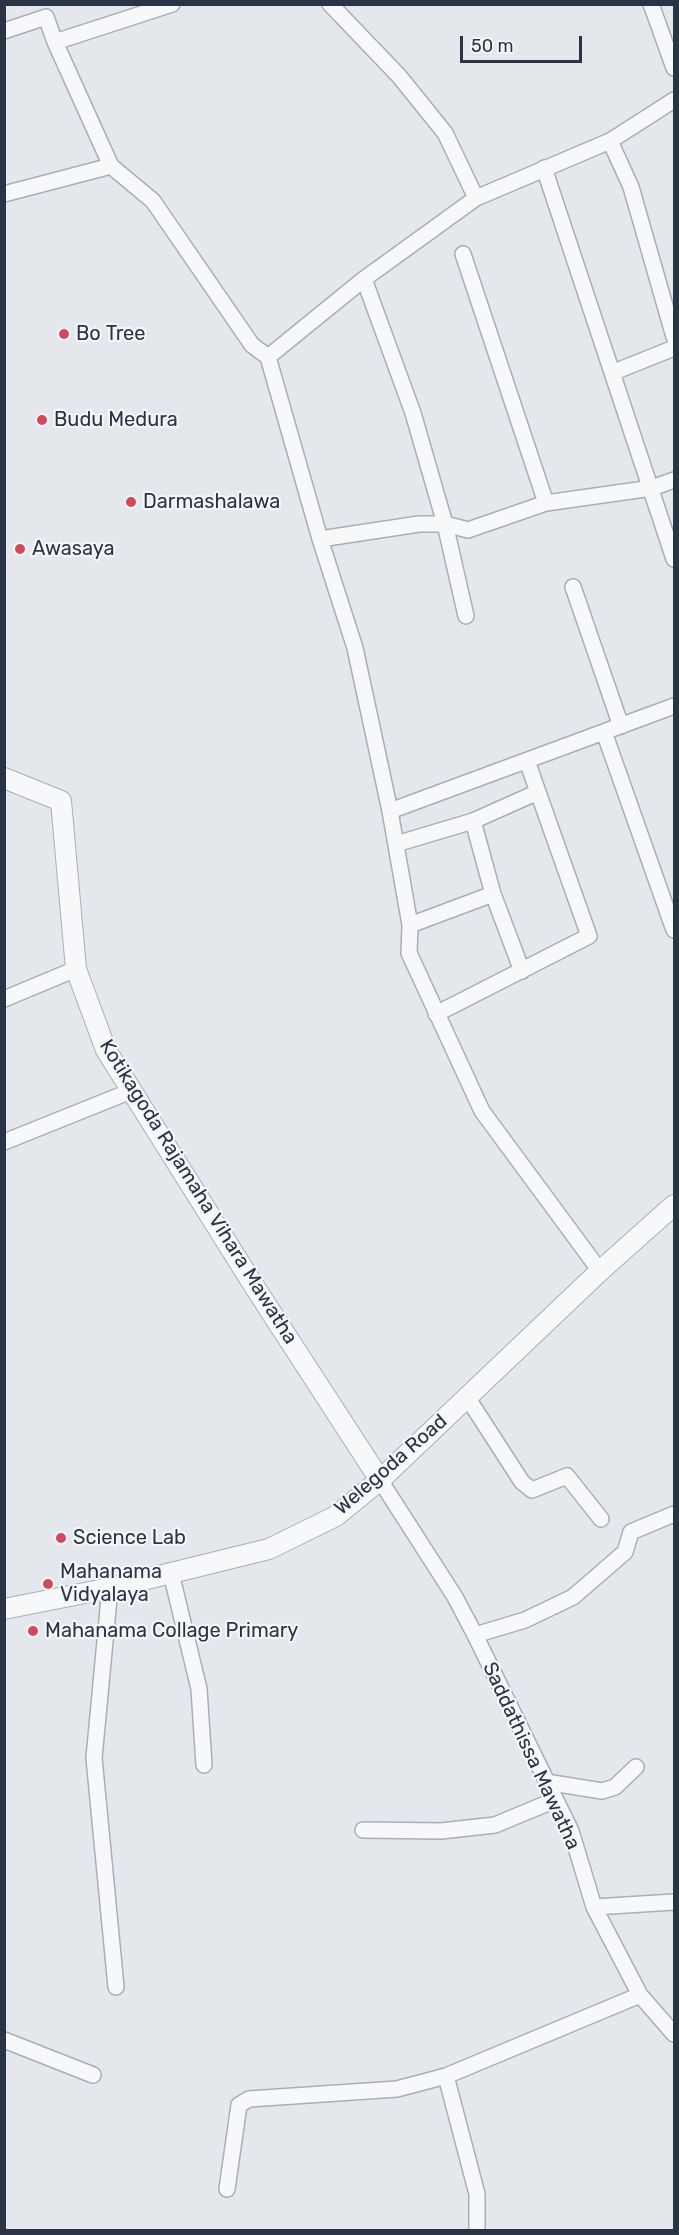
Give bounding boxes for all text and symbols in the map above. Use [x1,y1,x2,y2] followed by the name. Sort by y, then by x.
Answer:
[463,24,584,62] scale bar
[471,35,514,57] text: 50 m
[76,322,145,346] place label: Bo Tree
[57,327,71,341] marker: Bo Tree
[54,408,178,432] place label: Budu Medura
[35,413,49,427] marker: Budu Medura
[143,490,280,514] place label: Darmashalawa
[124,495,138,509] marker: Darmashalawa
[32,537,114,561] place label: Awasaya
[13,542,27,556] marker: Awasaya
[94,1035,302,1349] street label: Kotikagoda Rajamaha Vihara Mawatha
[330,1410,452,1520] street label: Welegoda Road
[73,1526,186,1550] place label: Science Lab
[54,1531,68,1545] marker: Science Lab
[60,1560,162,1607] place label: Mahanama Vidyalaya
[41,1577,55,1591] marker: Mahanama Vidyalaya
[45,1619,298,1643] place label: Mahanama Collage Primary
[26,1624,40,1638] marker: Mahanama Collage Primary
[477,1658,585,1854] street label: Saddathissa Mawatha

